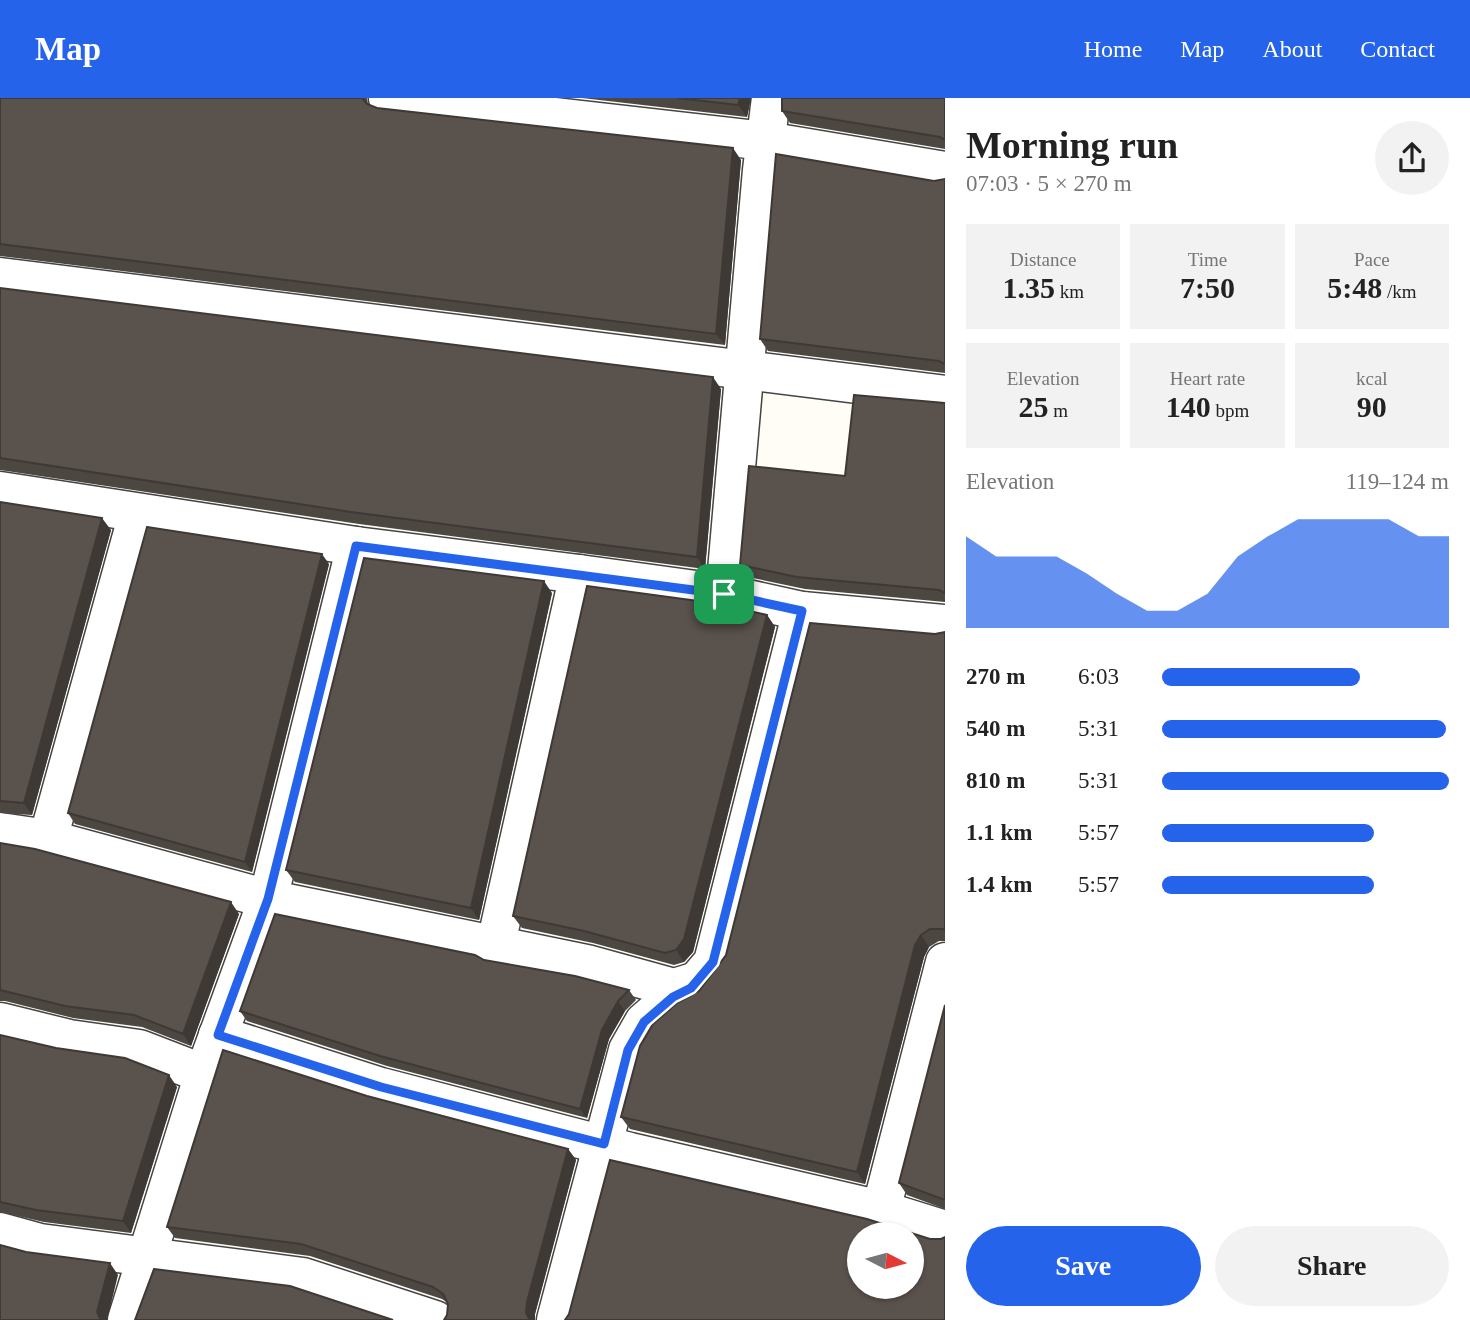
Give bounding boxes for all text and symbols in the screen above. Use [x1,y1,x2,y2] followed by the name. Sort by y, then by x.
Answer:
[35,31,101,67] text: Map
[1084,36,1142,62] text: Home
[1180,36,1224,62] text: Map
[1262,36,1322,62] text: About
[1360,36,1435,62] text: Contact
[1375,121,1449,195] button: share
[966,124,1178,166] text: Morning run
[966,171,1132,196] text: 07:03 · 5 × 270 m
[1010,249,1076,270] text: Distance
[1188,249,1227,270] text: Time
[1354,249,1390,270] text: Pace
[1002,271,1055,304] text: 1.35
[1180,271,1235,304] text: 7:50
[1327,271,1382,304] text: 5:48
[1055,281,1084,302] text: km
[1382,281,1416,302] text: /km
[1007,368,1080,389] text: Elevation
[1170,368,1245,389] text: Heart rate
[1356,368,1388,389] text: kcal
[1018,390,1048,423] text: 25
[1166,390,1211,423] text: 140
[1357,390,1387,423] text: 90
[1048,400,1068,421] text: m
[1211,400,1249,421] text: bpm
[966,469,1054,494] text: Elevation
[1346,469,1449,494] text: 119–124 m
[694,564,754,624] pin
[705,575,743,613] icon: arrive
[966,664,1025,689] text: 270 m
[1078,664,1119,689] text: 6:03
[966,716,1025,741] text: 540 m
[1078,716,1119,741] text: 5:31
[966,768,1025,793] text: 810 m
[1078,768,1119,793] text: 5:31
[966,820,1032,845] text: 1.1 km
[1078,820,1119,845] text: 5:57
[966,872,1032,897] text: 1.4 km
[1078,872,1119,897] text: 5:57
[847,1222,924,1298] north arrow
[847,1222,924,1299] map controls
[966,1226,1201,1306] button: Save
[1215,1226,1449,1306] button: Share

